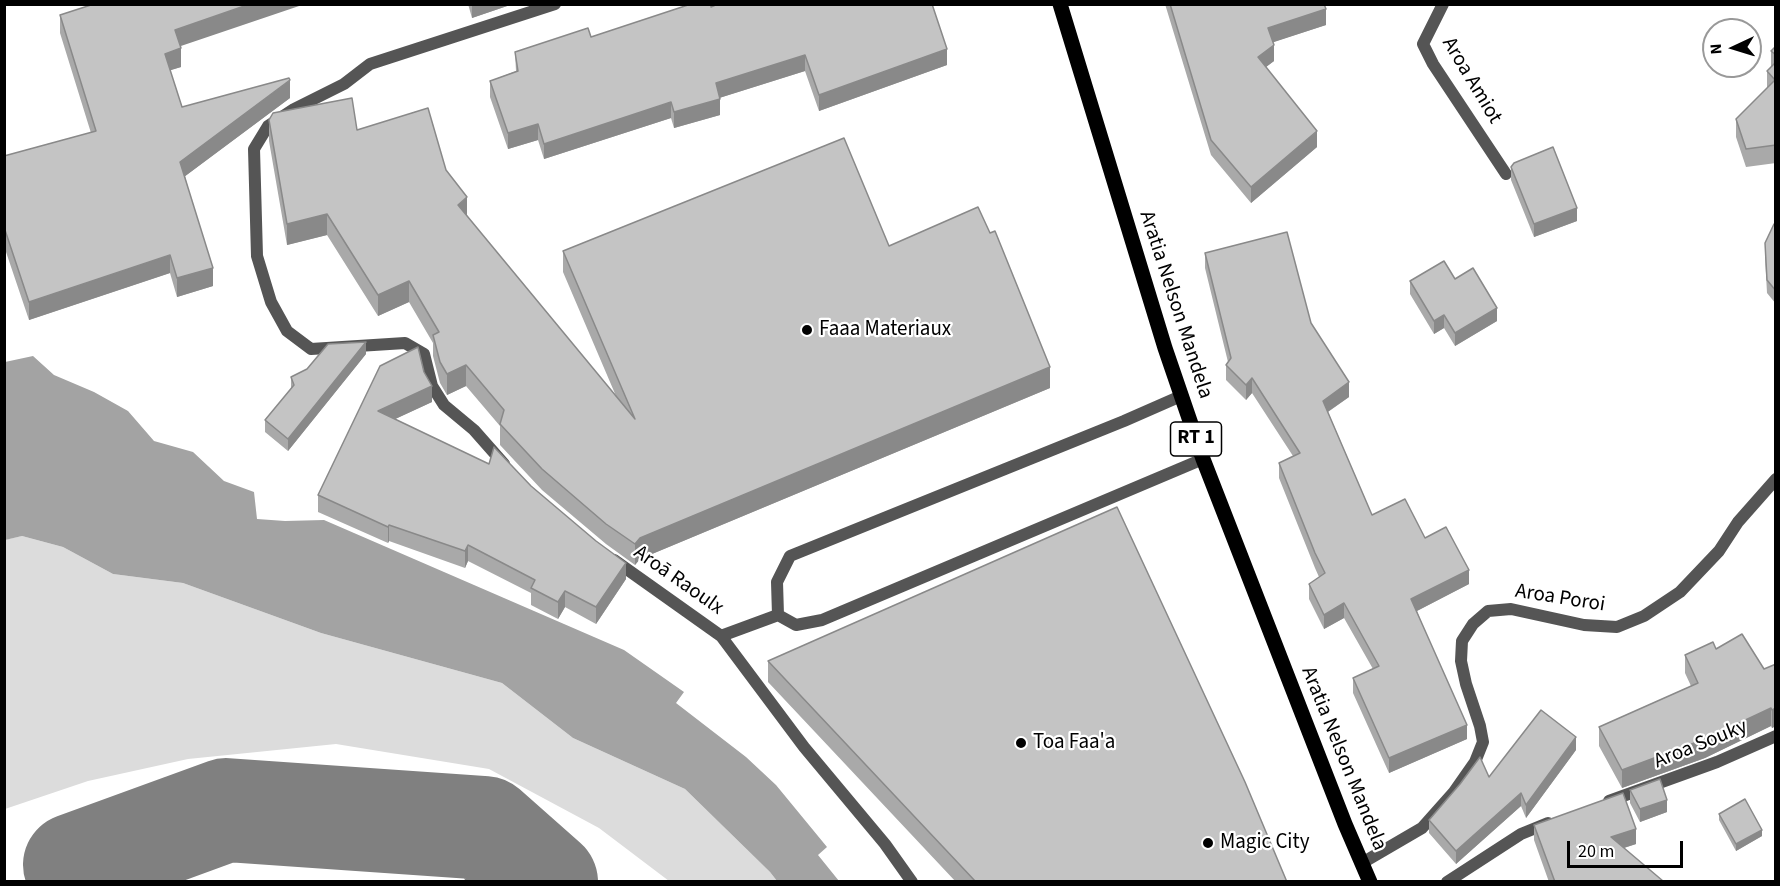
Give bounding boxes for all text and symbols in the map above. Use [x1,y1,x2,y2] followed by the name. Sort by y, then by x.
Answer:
[1702,18,1762,78] north arrow
[1435,33,1507,129] street label: Aroa Amiot
[1705,43,1727,55] text: N
[1133,208,1217,402] street label: Aratia Nelson Mandela
[819,317,951,343] place label: Faaa Materiaux
[800,323,814,337] marker: Faaa Materiaux
[1170,422,1222,456] road number: RT 1
[628,541,728,621] street label: Aroā Raoulx
[1513,579,1607,619] street label: Aroa Poroi
[1295,663,1391,855] street label: Aratia Nelson Mandela
[1651,715,1751,775] street label: Aroa Souky
[1033,730,1115,756] place label: Toa Faa'a
[1014,736,1028,750] marker: Toa Faa'a
[1570,829,1686,867] scale bar
[1220,830,1309,856] place label: Magic City
[1201,836,1215,850] marker: Magic City
[1578,839,1614,864] text: 20 m

